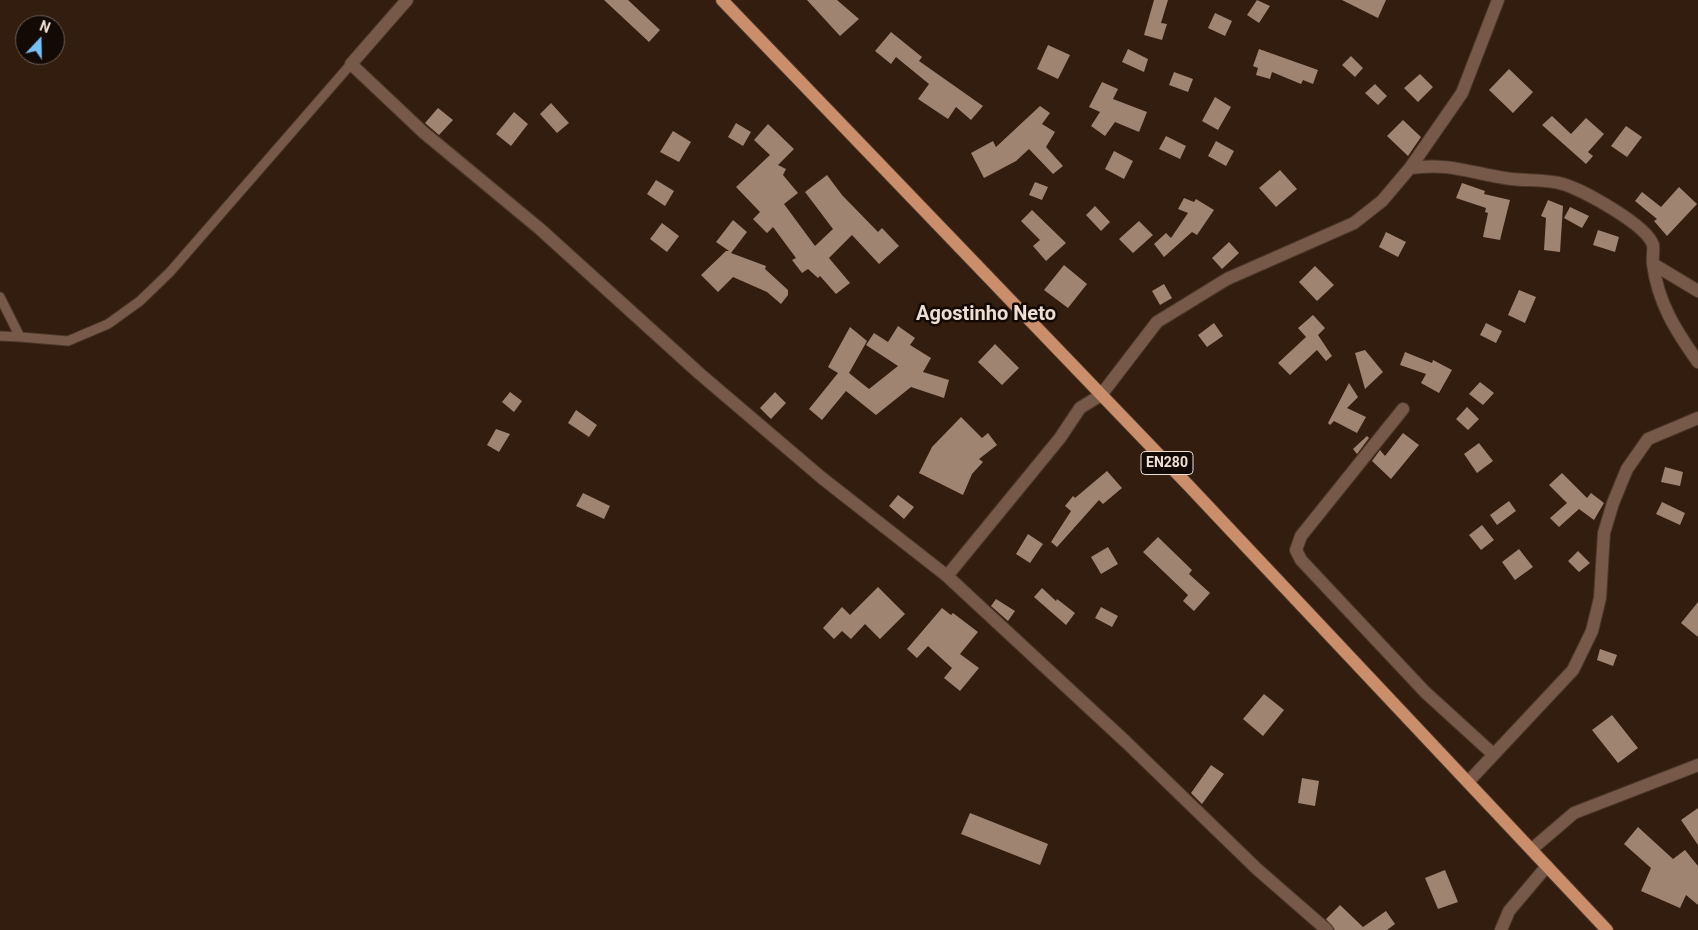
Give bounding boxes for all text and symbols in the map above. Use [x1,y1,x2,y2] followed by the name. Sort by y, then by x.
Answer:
[15,15,65,65] north arrow
[38,18,52,36] text: N
[916,303,1056,327] district label: Agostinho Neto
[1141,452,1193,474] road number: EN280

